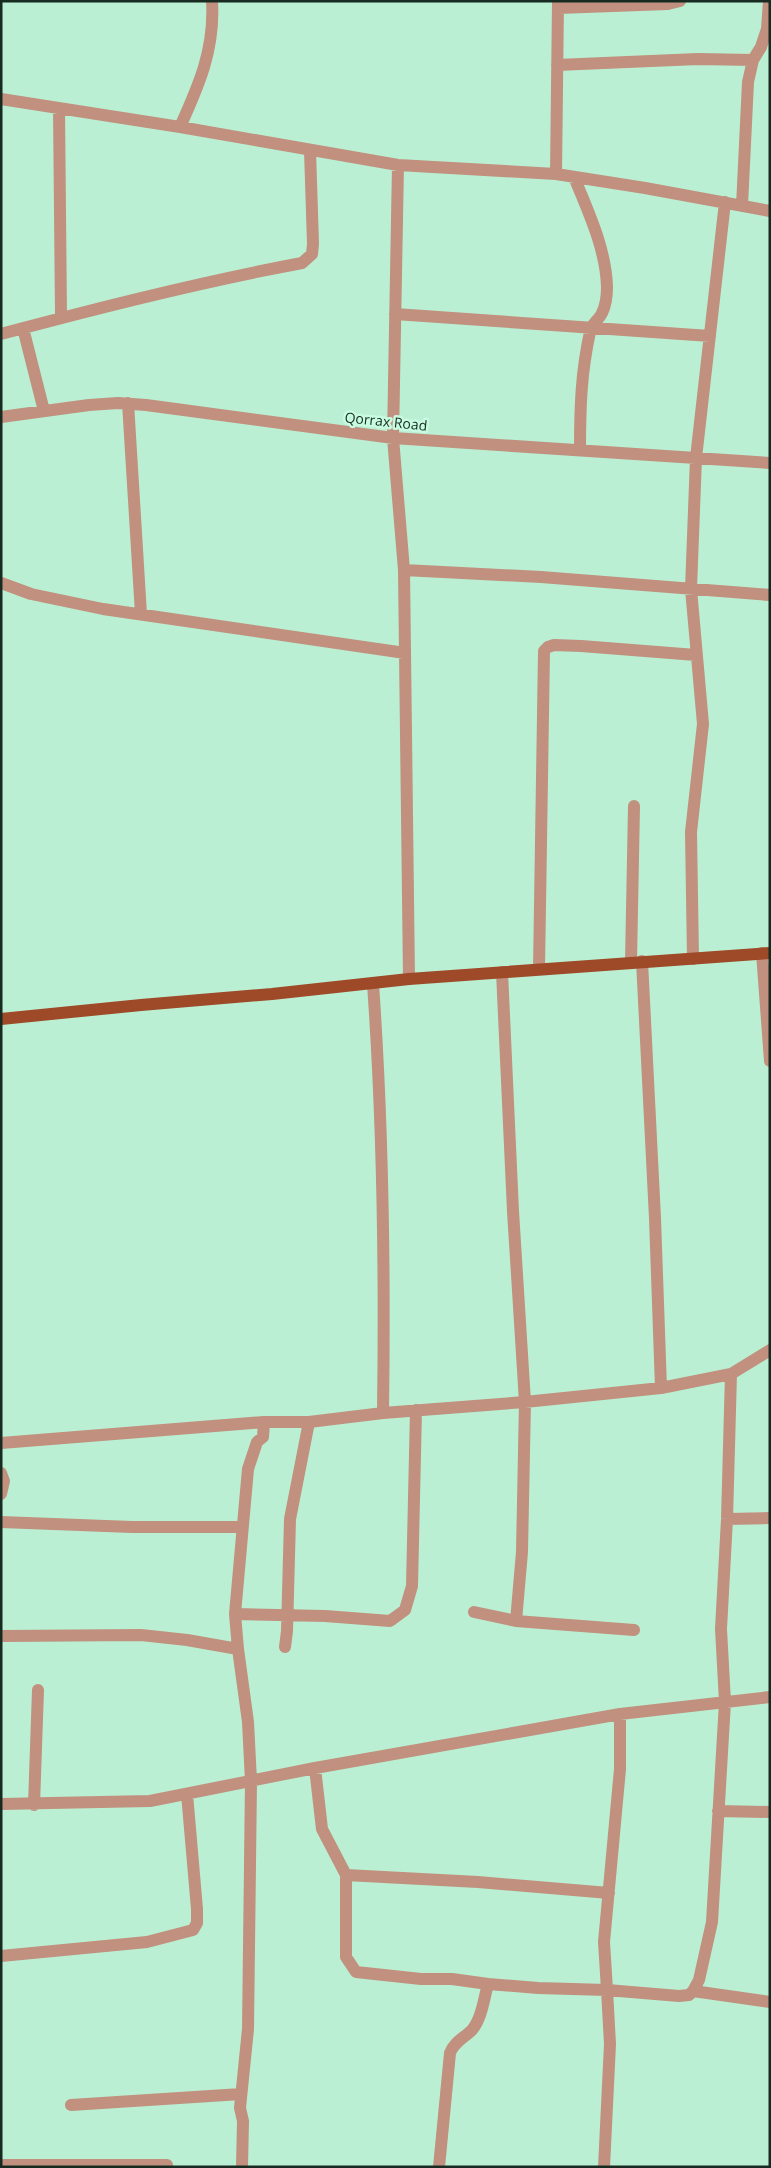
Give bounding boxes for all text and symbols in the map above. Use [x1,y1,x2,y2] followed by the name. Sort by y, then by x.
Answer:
[344,407,428,435] street label: Qorrax Road

